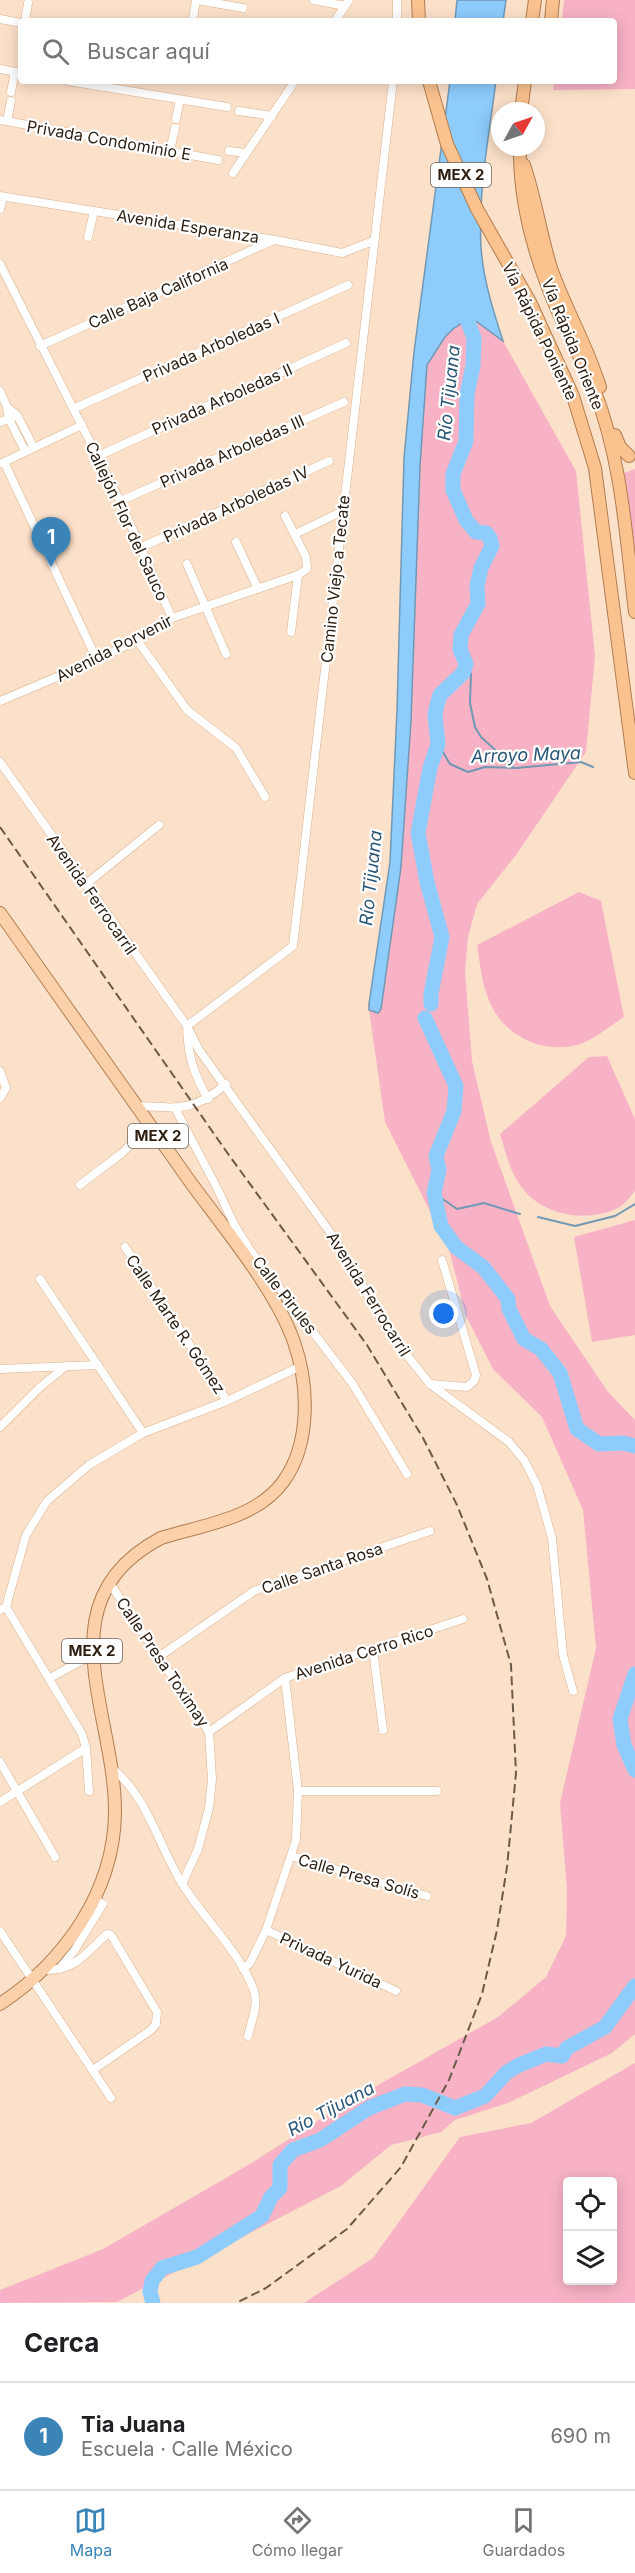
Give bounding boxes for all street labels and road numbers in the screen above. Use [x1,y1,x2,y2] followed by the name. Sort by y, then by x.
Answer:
[25,116,193,164] street label: Privada Condominio E
[431,163,491,187] road number: MEX 2
[115,205,261,247] street label: Avenida Esperanza
[85,253,231,333] street label: Calle Baja California
[498,259,582,403] street label: Vía Rápida Poniente
[537,275,609,413] street label: Vía Rápida Oriente
[140,308,282,386] street label: Privada Arboledas I
[149,359,295,439] street label: Privada Arboledas II
[157,410,307,492] street label: Privada Arboledas III
[81,438,173,604] street label: Callejón Flor del Sauco
[160,461,312,547] street label: Privada Arboledas IV
[316,494,354,664] street label: Camino Viejo a Tecate
[52,610,176,686] street label: Avenida Porvenir
[43,830,141,958] street label: Avenida Ferrocarril
[128,1124,188,1148] road number: MEX 2
[323,1228,415,1360] street label: Avenida Ferrocarril
[122,1251,230,1397] street label: Calle Marte R. Gómez
[248,1252,322,1338] street label: Calle Pirules
[259,1538,385,1598] street label: Calle Santa Rosa
[112,1593,214,1731] street label: Calle Presa Toximay
[292,1620,436,1684] street label: Avenida Cerro Rico
[62,1639,122,1663] road number: MEX 2
[296,1849,422,1903] street label: Calle Presa Solís
[277,1928,385,1992] street label: Privada Yurida

